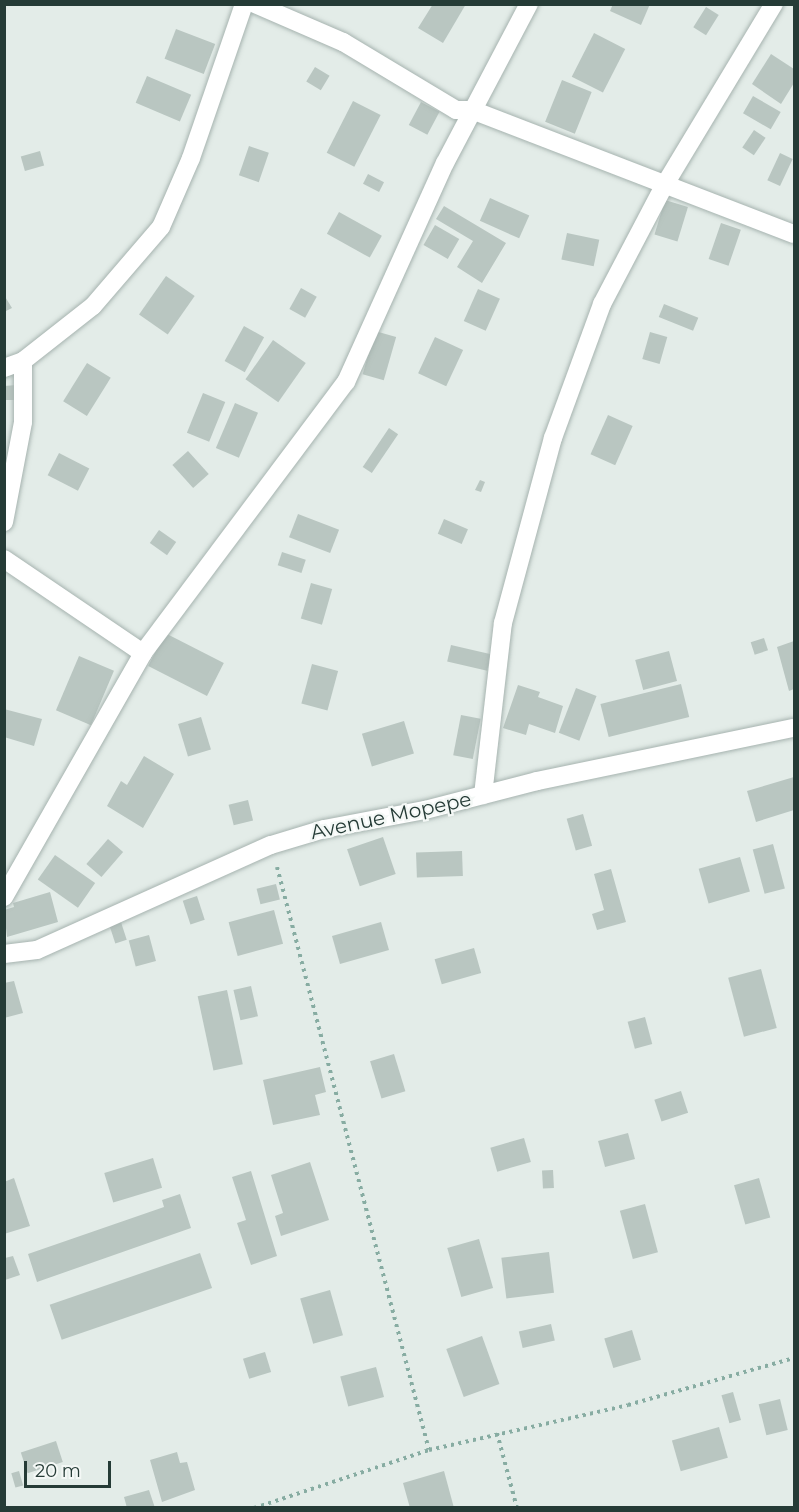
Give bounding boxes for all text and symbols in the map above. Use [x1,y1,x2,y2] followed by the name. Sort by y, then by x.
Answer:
[308,787,474,845] street label: Avenue Mopepe
[27,1449,114,1487] scale bar
[35,1460,81,1482] text: 20 m

